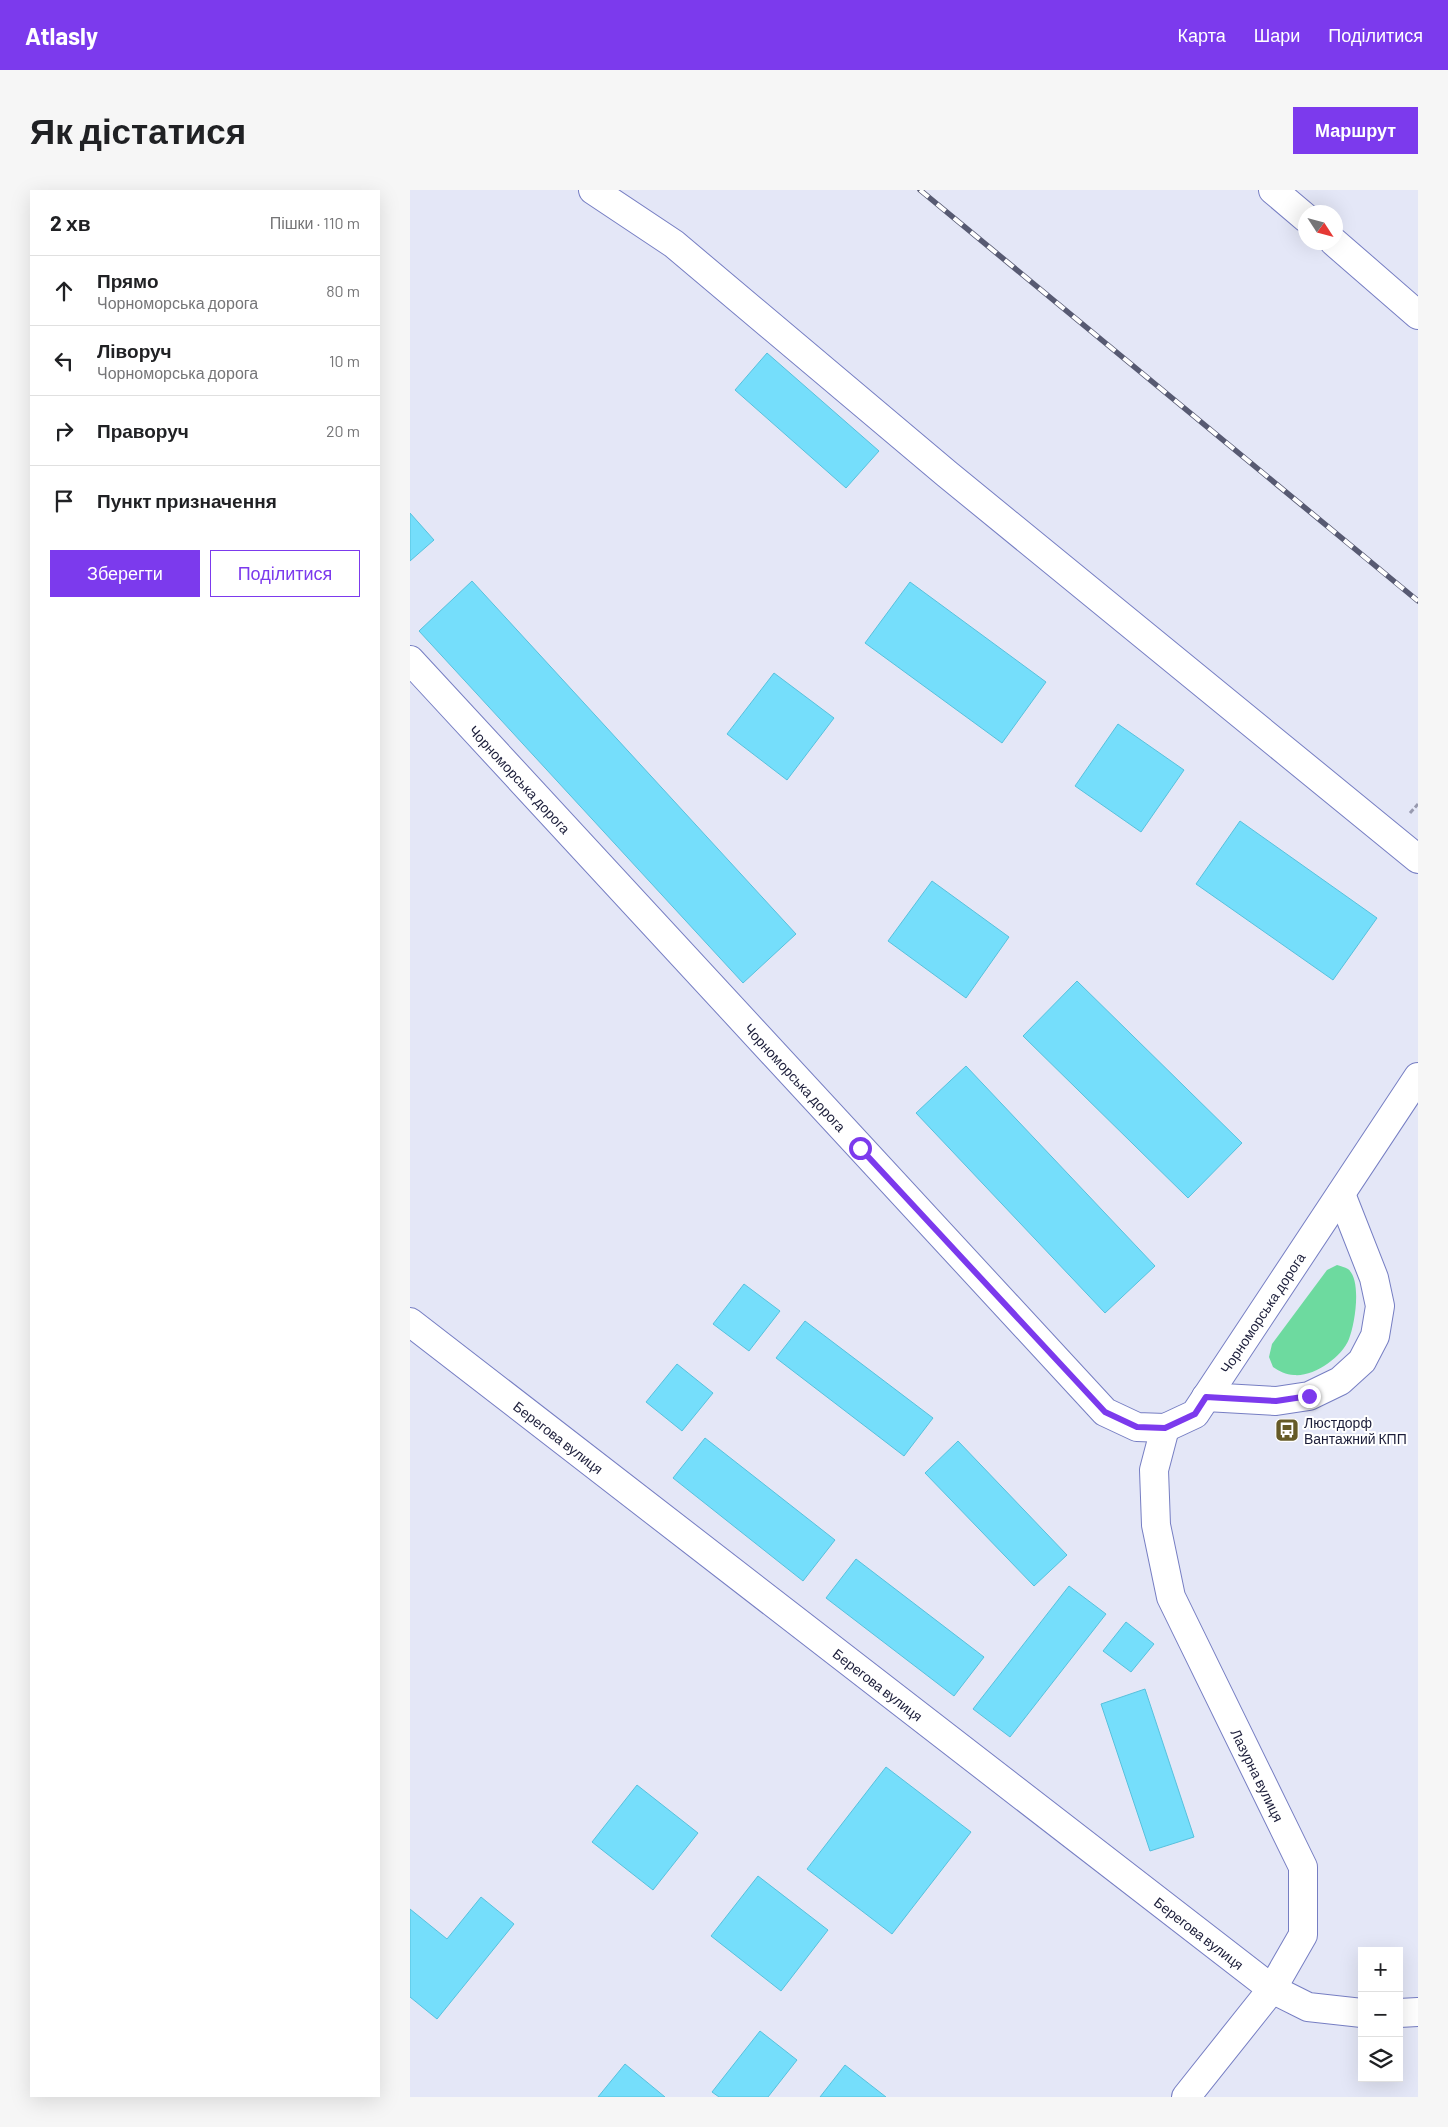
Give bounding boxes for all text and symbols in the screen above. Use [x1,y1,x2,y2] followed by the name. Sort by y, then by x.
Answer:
[25,21,98,50] text: Atlasly
[1178,24,1226,46] text: Карта
[1254,24,1300,46] text: Шари
[1328,24,1423,46] text: Поділитися
[1293,107,1418,154] button: Маршрут
[30,109,246,151] text: Як дістатися
[1298,205,1343,250] north arrow
[50,210,91,235] text: 2 хв
[270,213,360,232] text: Пішки · 110 m
[97,269,159,292] text: Прямо
[50,277,78,305] icon: ahead
[326,281,360,300] text: 80 m
[97,293,258,312] text: Чорноморська дорога
[97,339,172,362] text: Ліворуч
[50,347,78,375] icon: left
[329,351,360,370] text: 10 m
[97,363,258,382] text: Чорноморська дорога
[50,417,78,445] icon: right
[97,419,189,442] text: Праворуч
[326,421,360,440] text: 20 m
[50,487,78,515] icon: arrive
[97,489,277,512] text: Пункт призначення
[50,550,200,597] button: Зберегти
[210,550,360,597] button: Поділитися
[466,721,574,837] street label: Чорноморська дорога
[741,1020,850,1135] street label: Чорноморська дорога
[849,1137,872,1160] route start
[1216,1249,1308,1376] street label: Чорноморська дорога
[1298,1385,1321,1408] route end
[511,1397,607,1477] street label: Берегова вулиця
[1304,1414,1407,1447] place label: Люстдорф Вантажний КПП
[1274,1417,1300,1443] bus stop icon: Люстдорф Вантажний КПП
[830,1644,926,1724] street label: Берегова вулиця
[1228,1726,1288,1824] street label: Лазурна вулиця
[1151,1893,1247,1973] street label: Берегова вулиця
[1358,1947,1403,2082] map controls
[1358,1947,1403,1992] button: +
[1358,1992,1403,2037] button: −
[1358,2037,1403,2082] button: layers

